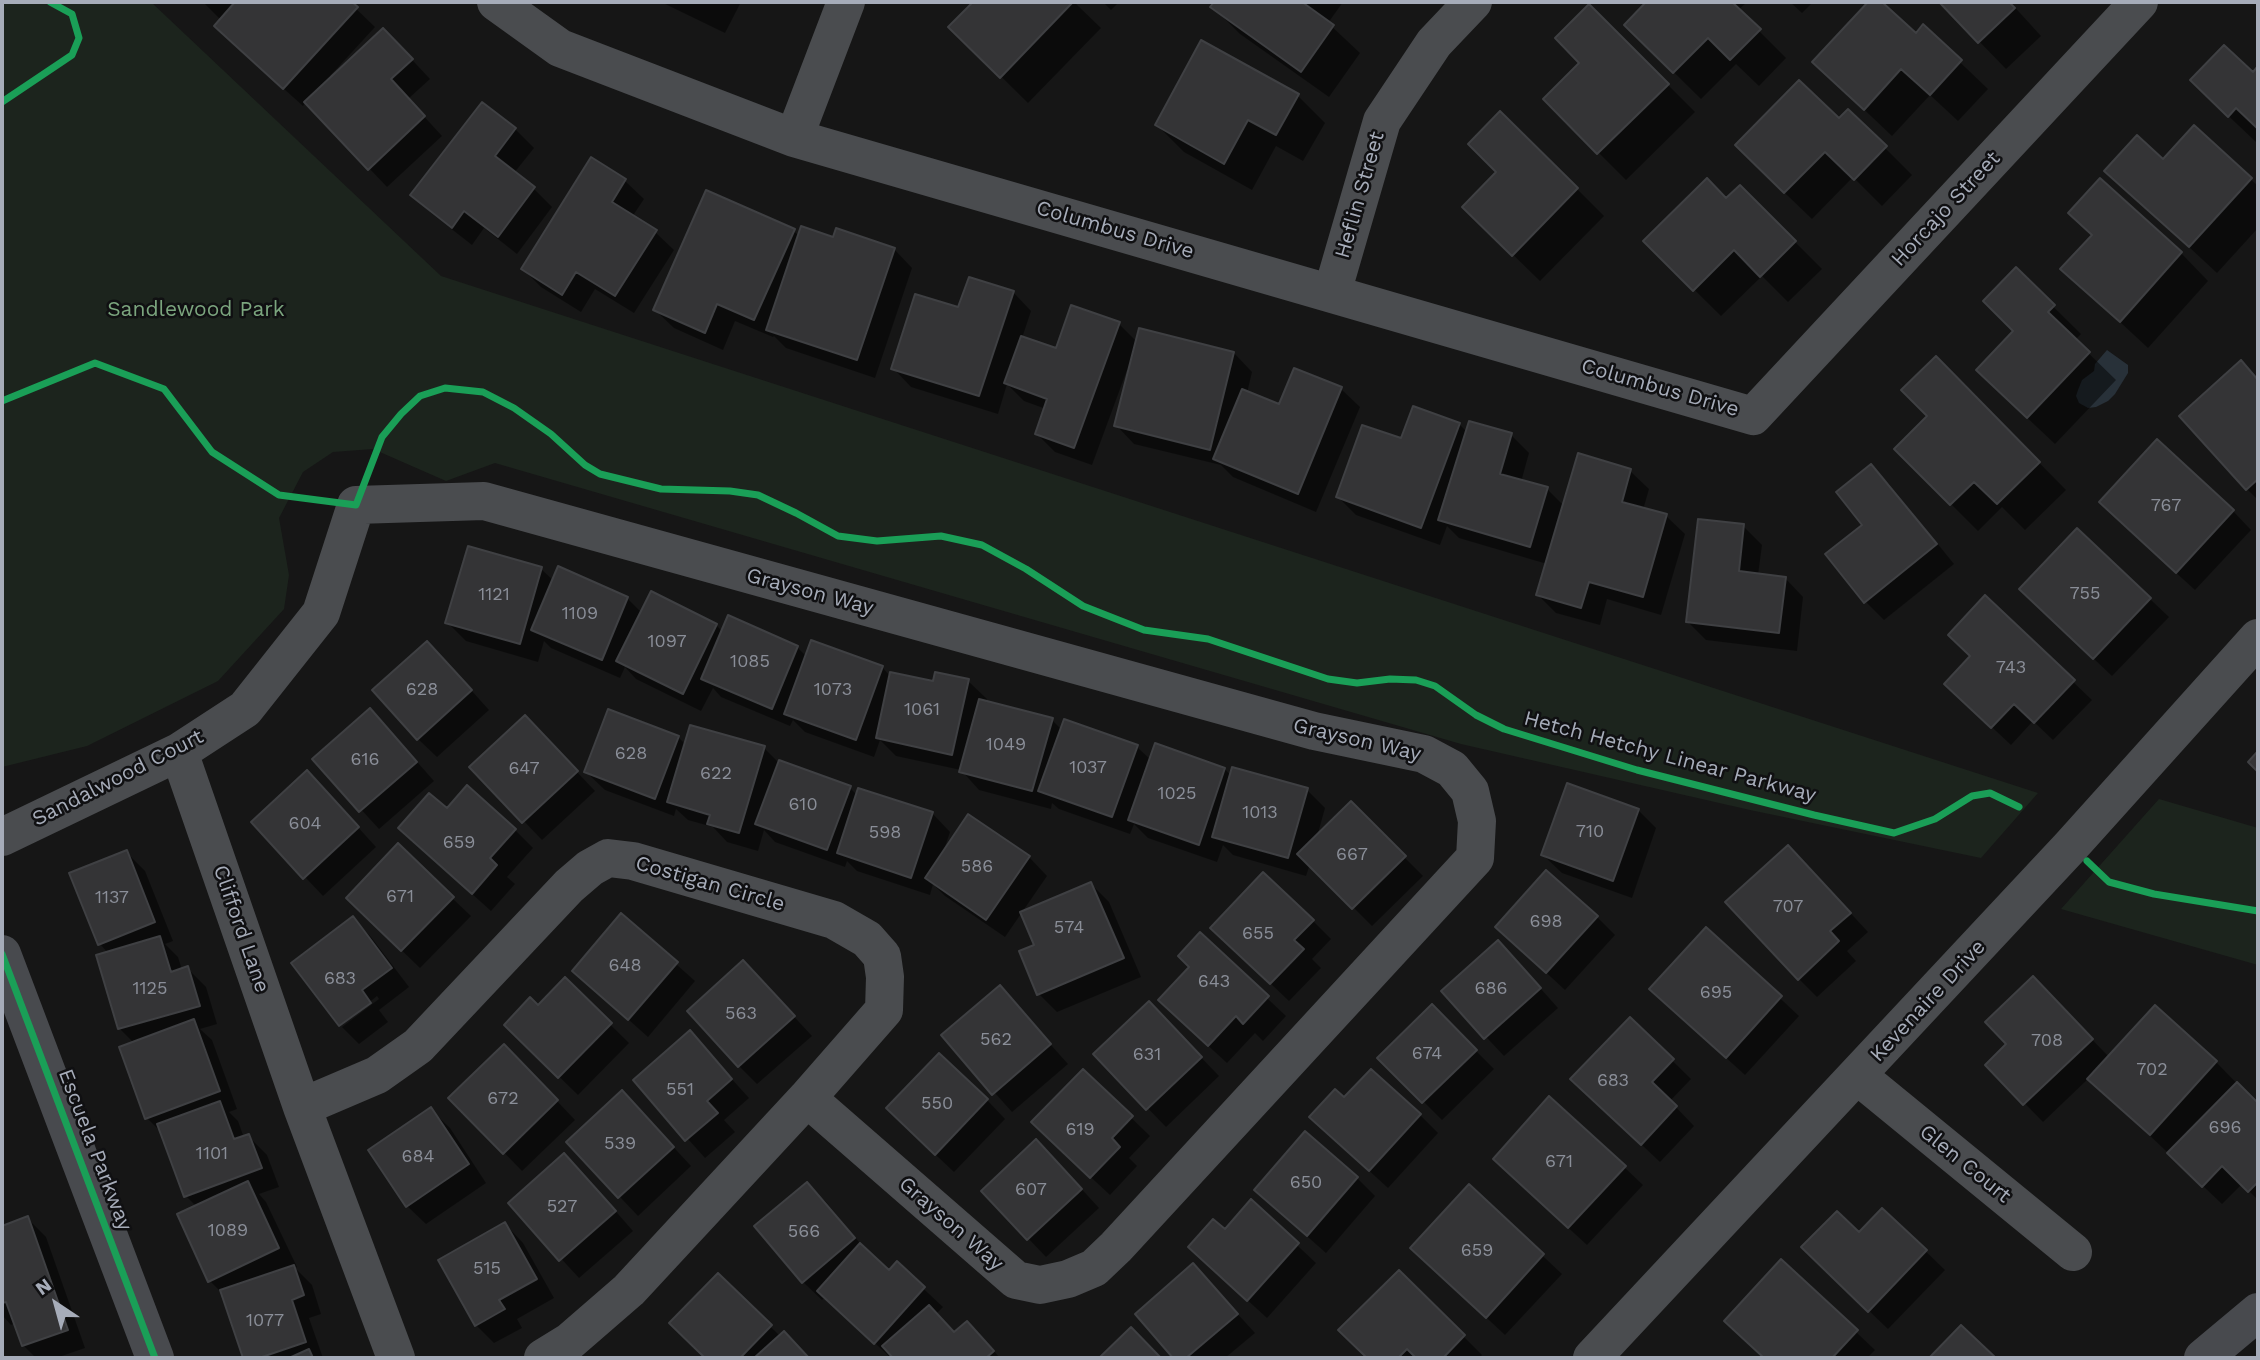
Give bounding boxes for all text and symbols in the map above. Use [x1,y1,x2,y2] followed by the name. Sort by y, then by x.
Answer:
[1330,129,1390,261] street label: Heflin Street
[1886,146,2006,272] street label: Horcajo Street
[1033,195,1197,265] street label: Columbus Drive
[107,297,285,323] park label: Sandlewood Park
[1578,353,1742,423] street label: Columbus Drive
[2151,495,2181,517] house number: 767
[744,563,876,621] street label: Grayson Way
[2069,583,2101,605] house number: 755
[478,584,510,606] house number: 1121
[562,603,598,625] house number: 1109
[647,631,687,653] house number: 1097
[730,651,770,673] house number: 1085
[1996,657,2026,679] house number: 743
[406,679,438,701] house number: 628
[814,679,852,701] house number: 1073
[904,699,940,721] house number: 1061
[1521,706,1819,808] street label: Hetch Hetchy Linear Parkway
[1291,713,1423,767] street label: Grayson Way
[28,724,208,832] street label: Sandalwood Court
[986,734,1026,756] house number: 1049
[615,743,647,765] house number: 628
[351,749,379,771] house number: 616
[1069,757,1107,779] house number: 1037
[508,758,540,780] house number: 647
[700,763,732,785] house number: 622
[1157,783,1197,805] house number: 1025
[788,794,818,816] house number: 610
[1242,802,1278,824] house number: 1013
[288,813,322,835] house number: 604
[1576,821,1604,843] house number: 710
[869,822,901,844] house number: 598
[443,832,475,854] house number: 659
[1336,844,1368,866] house number: 667
[632,851,788,917] street label: Costigan Circle
[961,856,993,878] house number: 586
[207,862,275,996] street label: Clifford Lane
[386,886,414,908] house number: 671
[95,887,129,909] house number: 1137
[1773,896,1803,918] house number: 707
[1529,911,1563,933] house number: 698
[1054,917,1084,939] house number: 574
[1242,923,1274,945] house number: 655
[1865,935,1991,1067] street label: Kevenaire Drive
[608,955,642,977] house number: 648
[324,968,356,990] house number: 683
[1198,971,1230,993] house number: 643
[132,978,168,1000] house number: 1125
[1475,978,1507,1000] house number: 686
[1700,982,1732,1004] house number: 695
[725,1003,757,1025] house number: 563
[980,1029,1012,1051] house number: 562
[2031,1030,2063,1052] house number: 708
[1412,1043,1442,1065] house number: 674
[1133,1044,1161,1066] house number: 631
[2136,1059,2168,1081] house number: 702
[53,1065,137,1235] street label: Escuela Parkway
[1597,1070,1629,1092] house number: 683
[666,1079,694,1101] house number: 551
[487,1088,519,1110] house number: 672
[921,1093,953,1115] house number: 550
[2209,1117,2241,1139] house number: 696
[1065,1119,1095,1141] house number: 619
[1914,1119,2016,1209] street label: Glen Court
[604,1133,636,1155] house number: 539
[196,1143,228,1165] house number: 1101
[401,1146,435,1168] house number: 684
[1545,1151,1573,1173] house number: 671
[893,1172,1009,1276] street label: Grayson Way
[1290,1172,1322,1194] house number: 650
[1015,1179,1047,1201] house number: 607
[547,1196,577,1218] house number: 527
[208,1220,248,1242] house number: 1089
[788,1221,820,1243] house number: 566
[1461,1240,1493,1262] house number: 659
[473,1258,501,1280] house number: 515
[21,1269,91,1339] north arrow
[31,1273,56,1300] text: N
[246,1310,284,1332] house number: 1077

